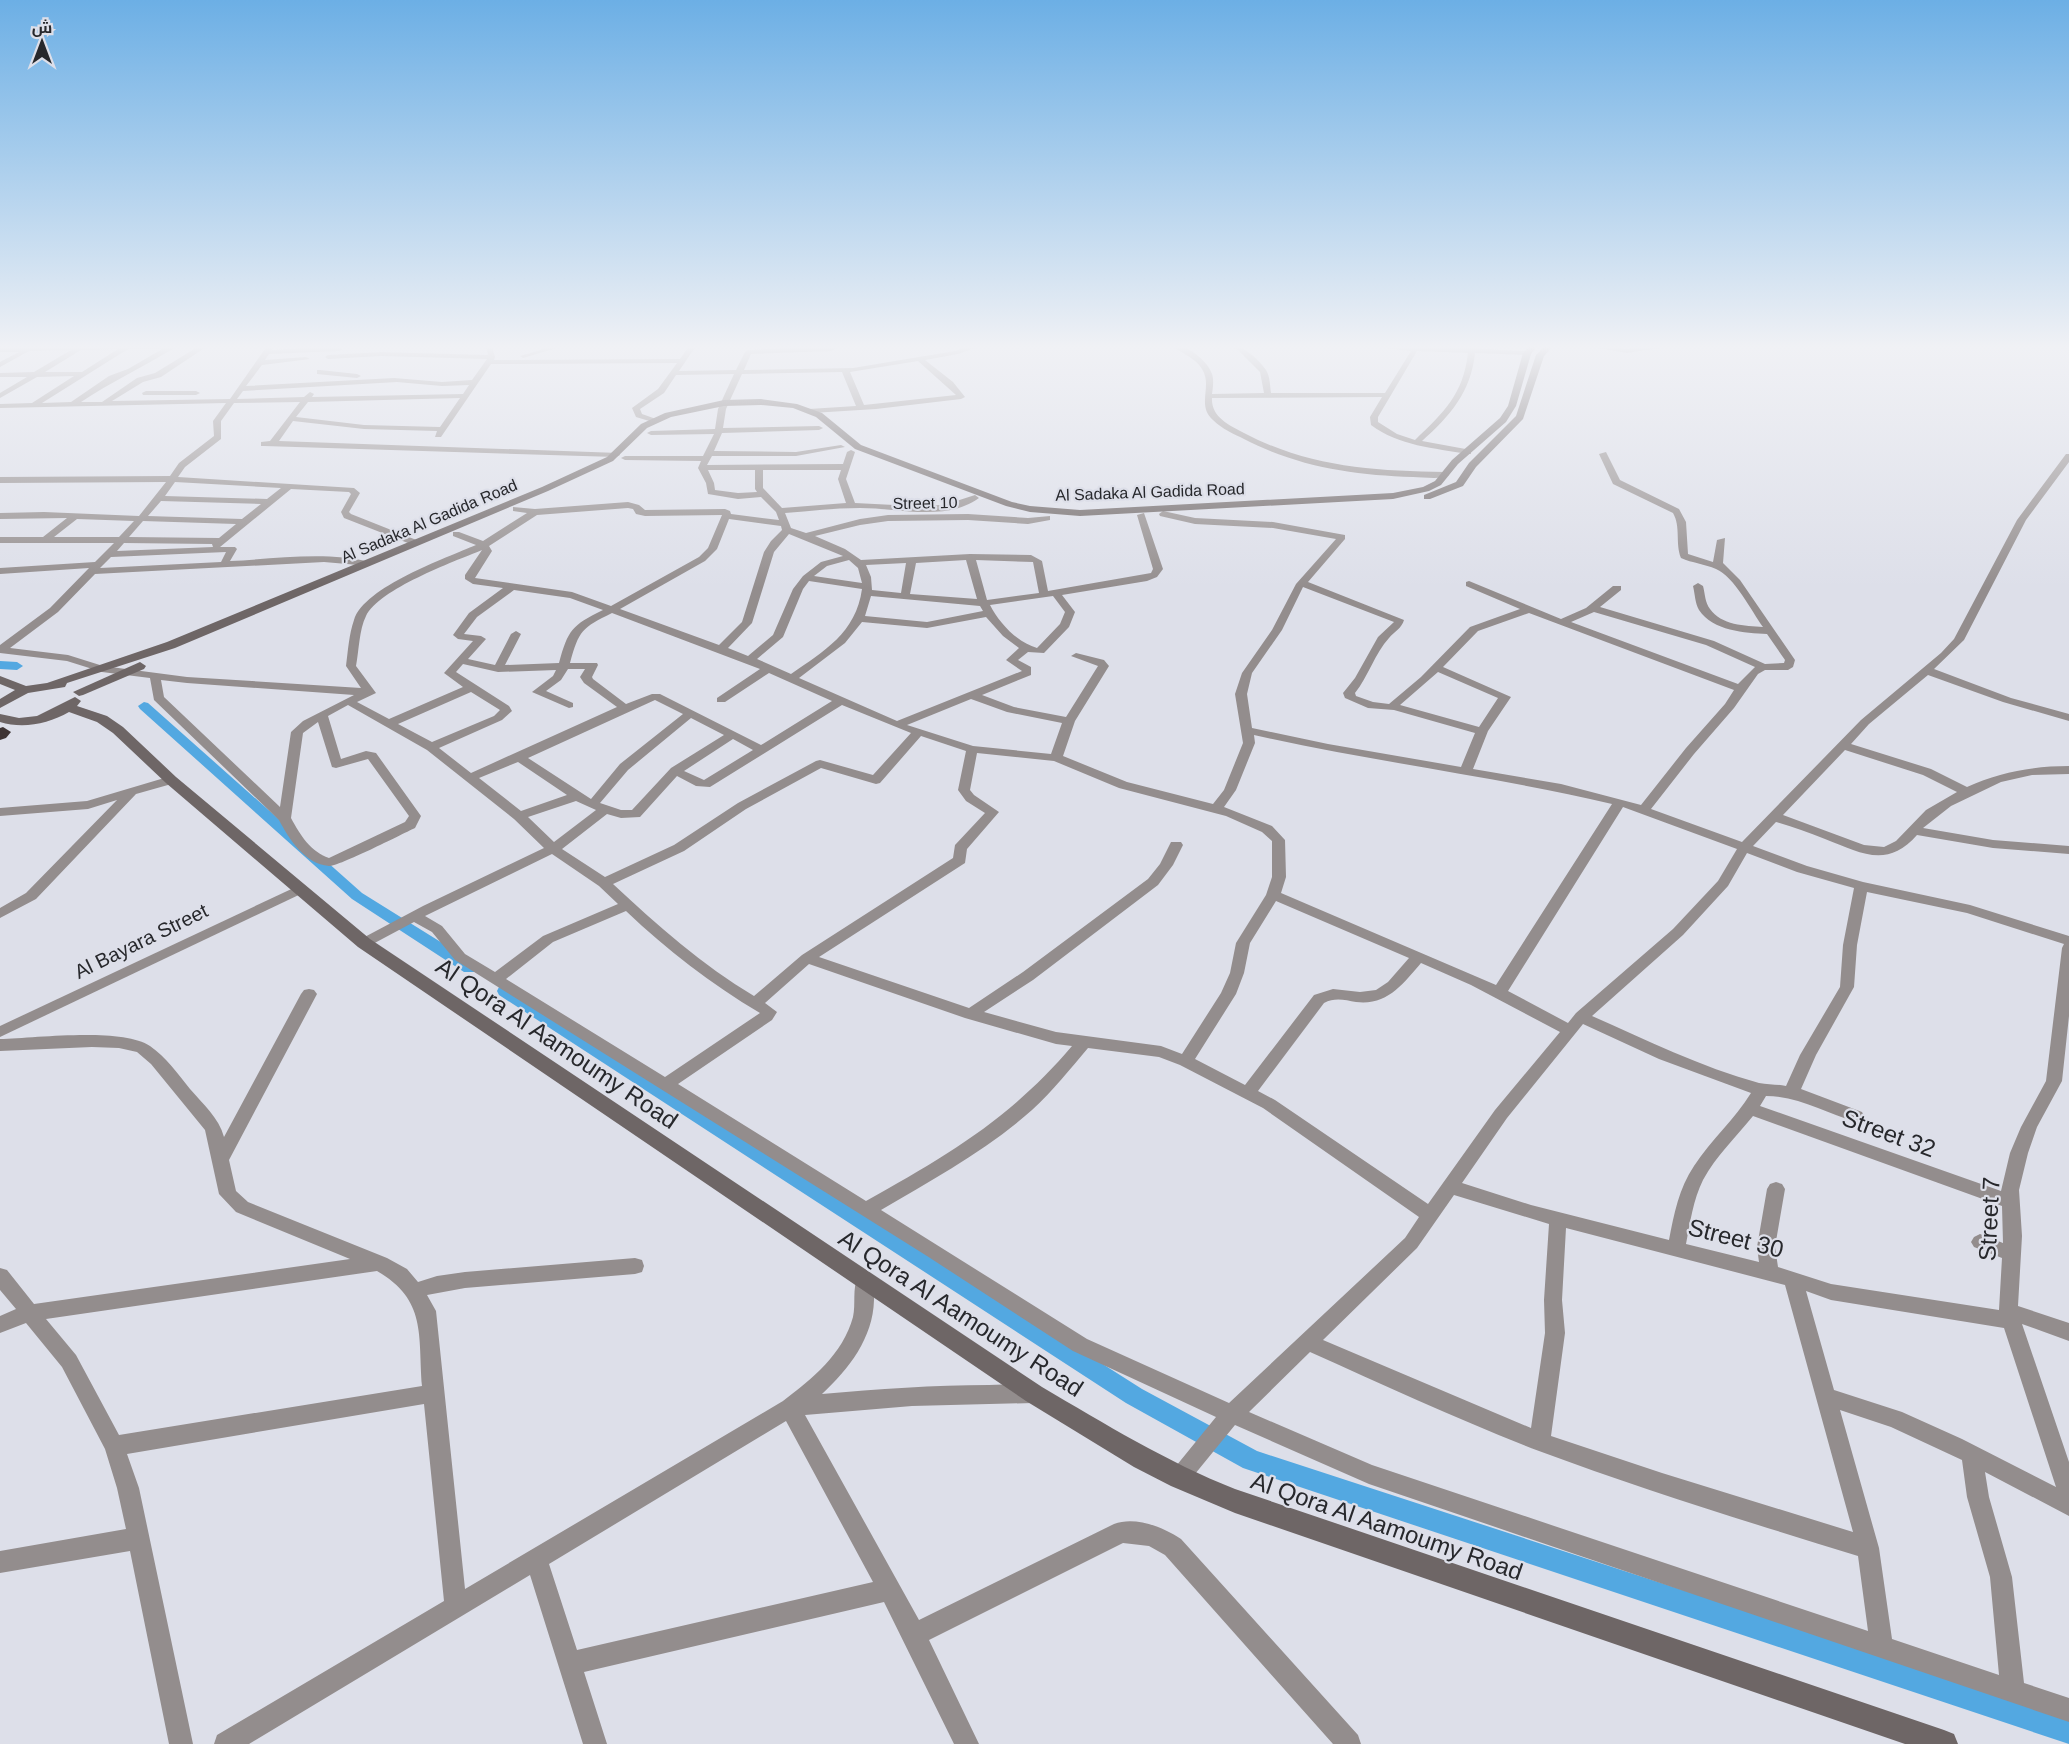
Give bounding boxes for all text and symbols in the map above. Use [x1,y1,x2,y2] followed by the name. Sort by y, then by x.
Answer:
[12,12,72,72] north arrow
[32,19,52,37] text: ش
[338,476,520,566] street label: Al Sadaka Al Gadida Road
[1055,480,1245,504] street label: Al Sadaka Al Gadida Road
[892,494,958,512] street label: Street 10
[71,899,212,983] street label: Al Bayara Street
[431,952,683,1134] street label: Al Qora Al Aamoumy Road
[1839,1104,1939,1162] street label: Street 32
[1973,1176,2005,1262] street label: Street 7
[1685,1213,1787,1263] street label: Street 30
[834,1224,1088,1402] street label: Al Qora Al Aamoumy Road
[1248,1467,1526,1585] street label: Al Qora Al Aamoumy Road

